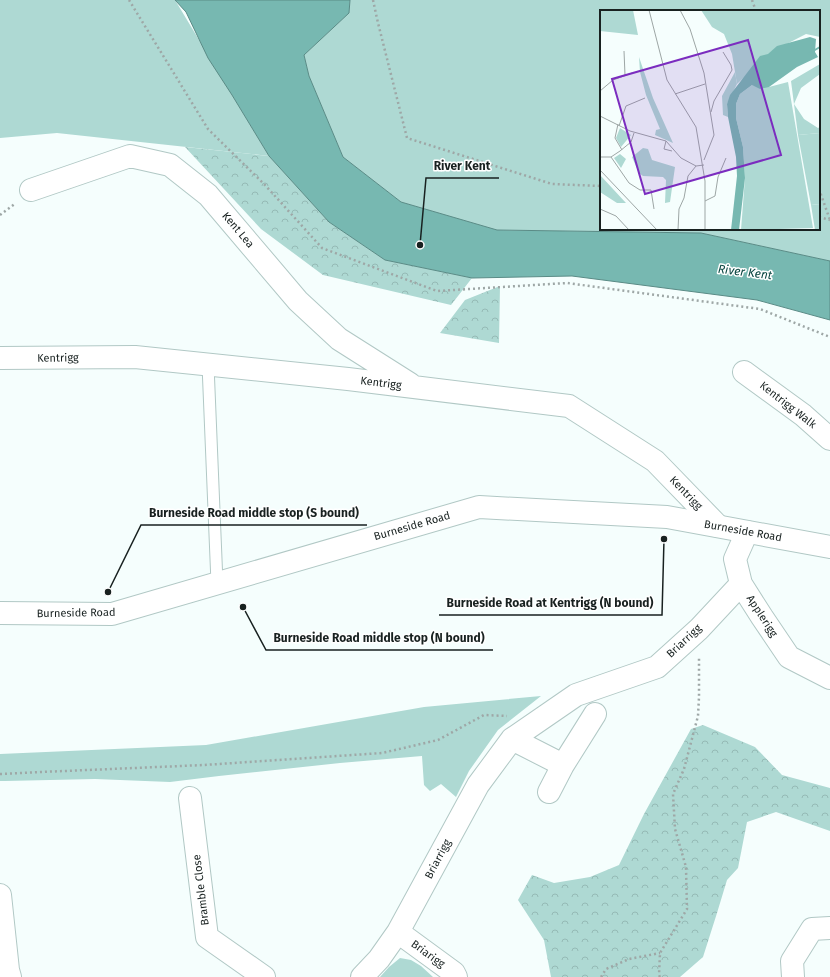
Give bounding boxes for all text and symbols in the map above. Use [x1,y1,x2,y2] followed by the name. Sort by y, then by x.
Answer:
[600,10,820,230] inset map
[426,154,499,178] callout: River Kent
[434,159,491,173] text: River Kent
[219,209,257,251] street label: Kent Lea
[717,262,774,282] water label: River Kent
[37,351,79,365] street label: Kentrigg
[360,374,403,392] street label: Kentrigg
[757,379,819,431] street label: Kentrigg Walk
[667,474,705,513] street label: Kentrigg
[141,501,367,525] callout: Burneside Road middle stop (S bound)
[149,506,359,520] text: Burneside Road middle stop (S bound)
[372,509,452,543] street label: Burneside Road
[703,518,783,544] street label: Burneside Road
[439,591,662,615] callout: Burneside Road at Kentrigg (N bound)
[744,593,780,640] street label: Applerigg
[447,596,654,610] text: Burneside Road at Kentrigg (N bound)
[36,606,116,620] street label: Burneside Road
[664,621,704,660] street label: Briarrigg
[266,626,493,650] callout: Burneside Road middle stop (N bound)
[273,631,485,645] text: Burneside Road middle stop (N bound)
[422,837,454,881] street label: Briarrigg
[190,854,212,926] street label: Bramble Close
[408,937,448,971] street label: Briarigg

